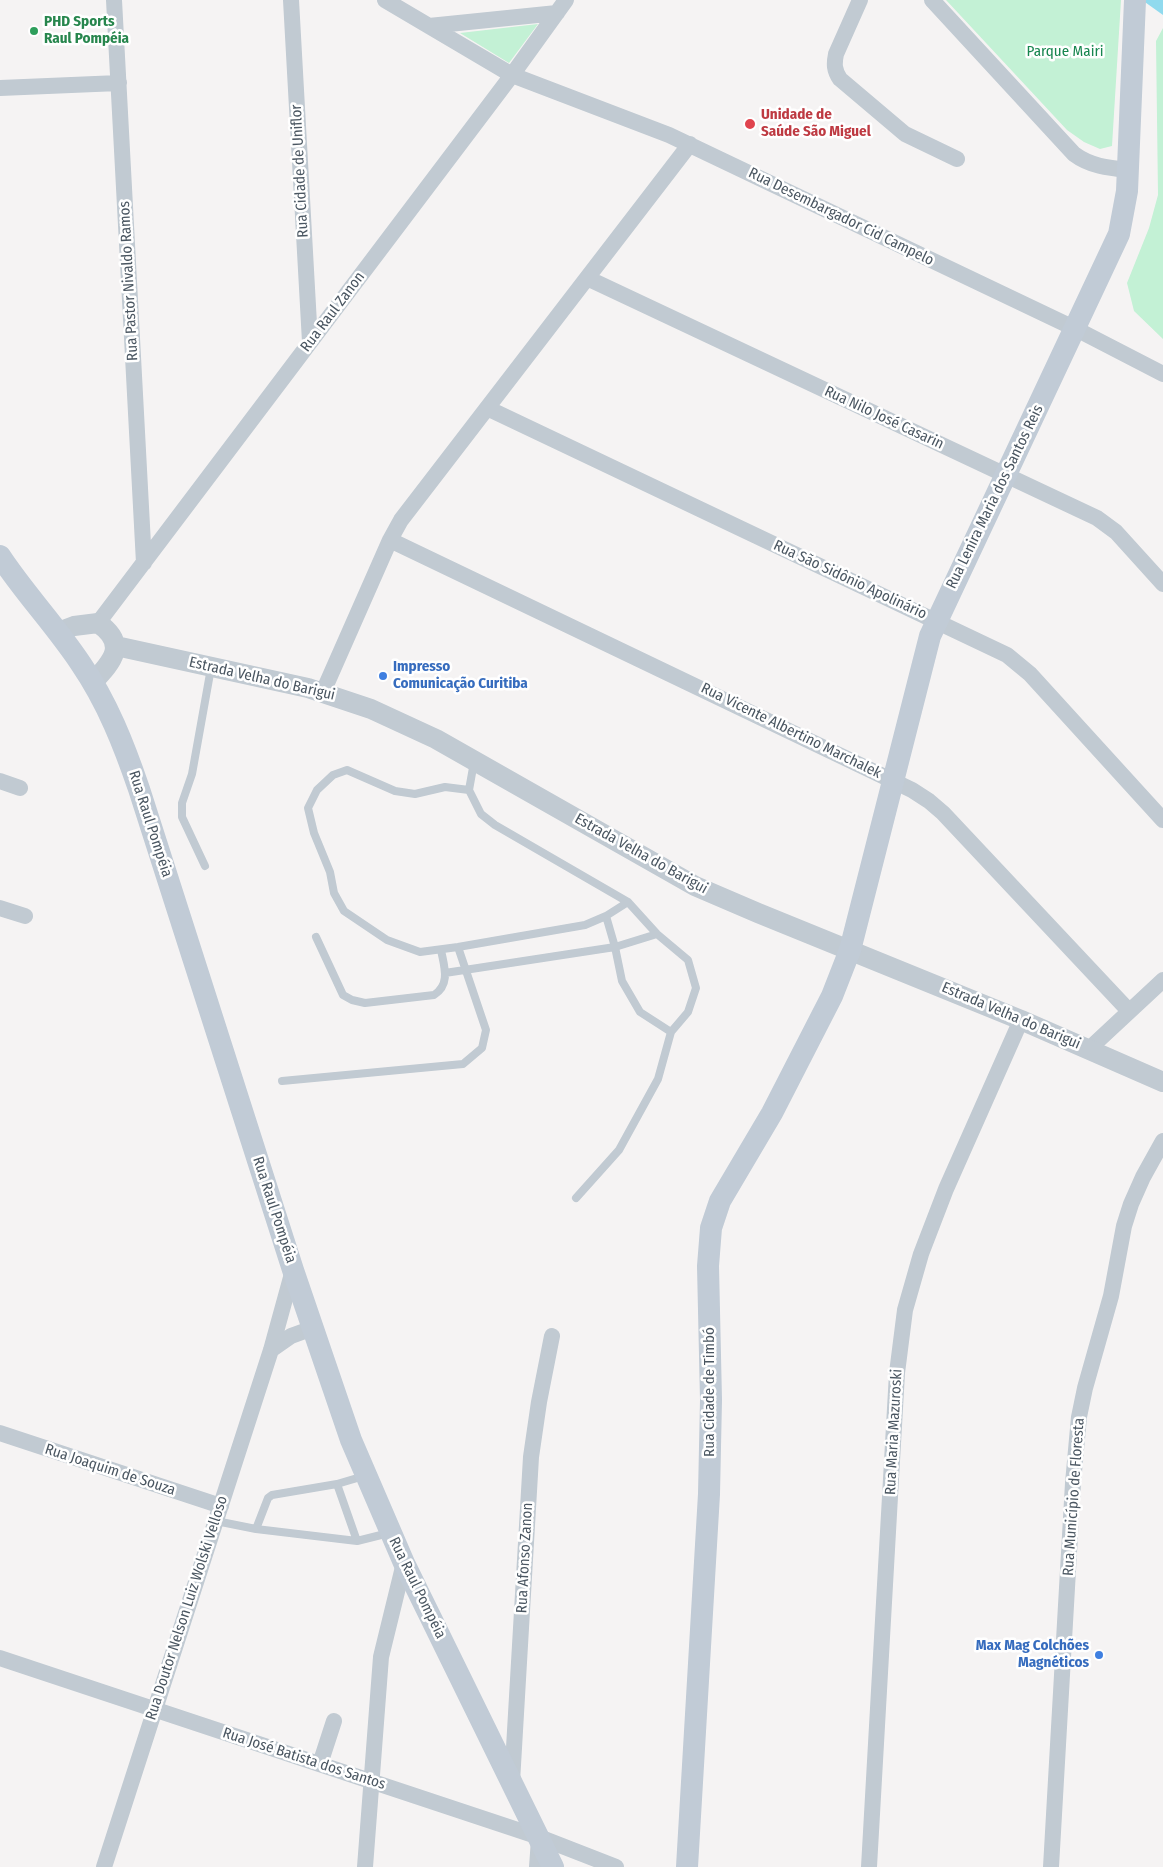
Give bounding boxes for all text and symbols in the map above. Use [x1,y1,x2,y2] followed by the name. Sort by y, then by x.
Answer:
[44,13,129,48] place label: PHD Sports Raul Pompéia
[28,25,40,37] marker: PHD Sports Raul Pompéia
[1027,43,1103,61] park label: Parque Mairi
[288,104,312,238] street label: Rua Cidade de Uniflor
[761,106,871,141] place label: Unidade de Saúde São Miguel
[743,117,757,131] marker: Unidade de Saúde São Miguel
[745,164,937,270] street label: Rua Desembargador Cid Campelo
[116,201,142,361] street label: Rua Pastor Nivaldo Ramos
[297,268,369,356] street label: Rua Raul Zanon
[821,382,947,454] street label: Rua Nilo José Casarin
[943,402,1047,592] street label: Rua Lenira Maria dos Santos Reis
[771,537,929,623] street label: Rua São Sidônio Apolinário
[187,653,337,705] street label: Estrada Velha do Barigui
[393,658,528,693] place label: Impresso Comunicação Curitiba
[377,670,389,682] marker: Impresso Comunicação Curitiba
[698,679,884,783] street label: Rua Vicente Albertino Marchalek
[124,768,176,880] street label: Rua Raul Pompéia
[571,810,711,898] street label: Estrada Velha do Barigui
[939,979,1083,1053] street label: Estrada Velha do Barigui
[248,1154,300,1266] street label: Rua Raul Pompéia
[701,1327,719,1457] street label: Rua Cidade de Timbó
[882,1368,906,1496] street label: Rua Maria Mazuroski
[1059,1417,1089,1577] street label: Rua Município de Floresta
[43,1440,177,1500] street label: Rua Joaquim de Souza
[142,1494,232,1722] street label: Rua Doutor Nelson Luiz Wolski Velloso
[513,1502,537,1614] street label: Rua Afonso Zanon
[385,1534,449,1642] street label: Rua Raul Pompéia
[976,1637,1089,1672] place label: Max Mag Colchões Magnéticos
[1093,1649,1105,1661] marker: Max Mag Colchões Magnéticos
[220,1724,388,1794] street label: Rua José Batista dos Santos

